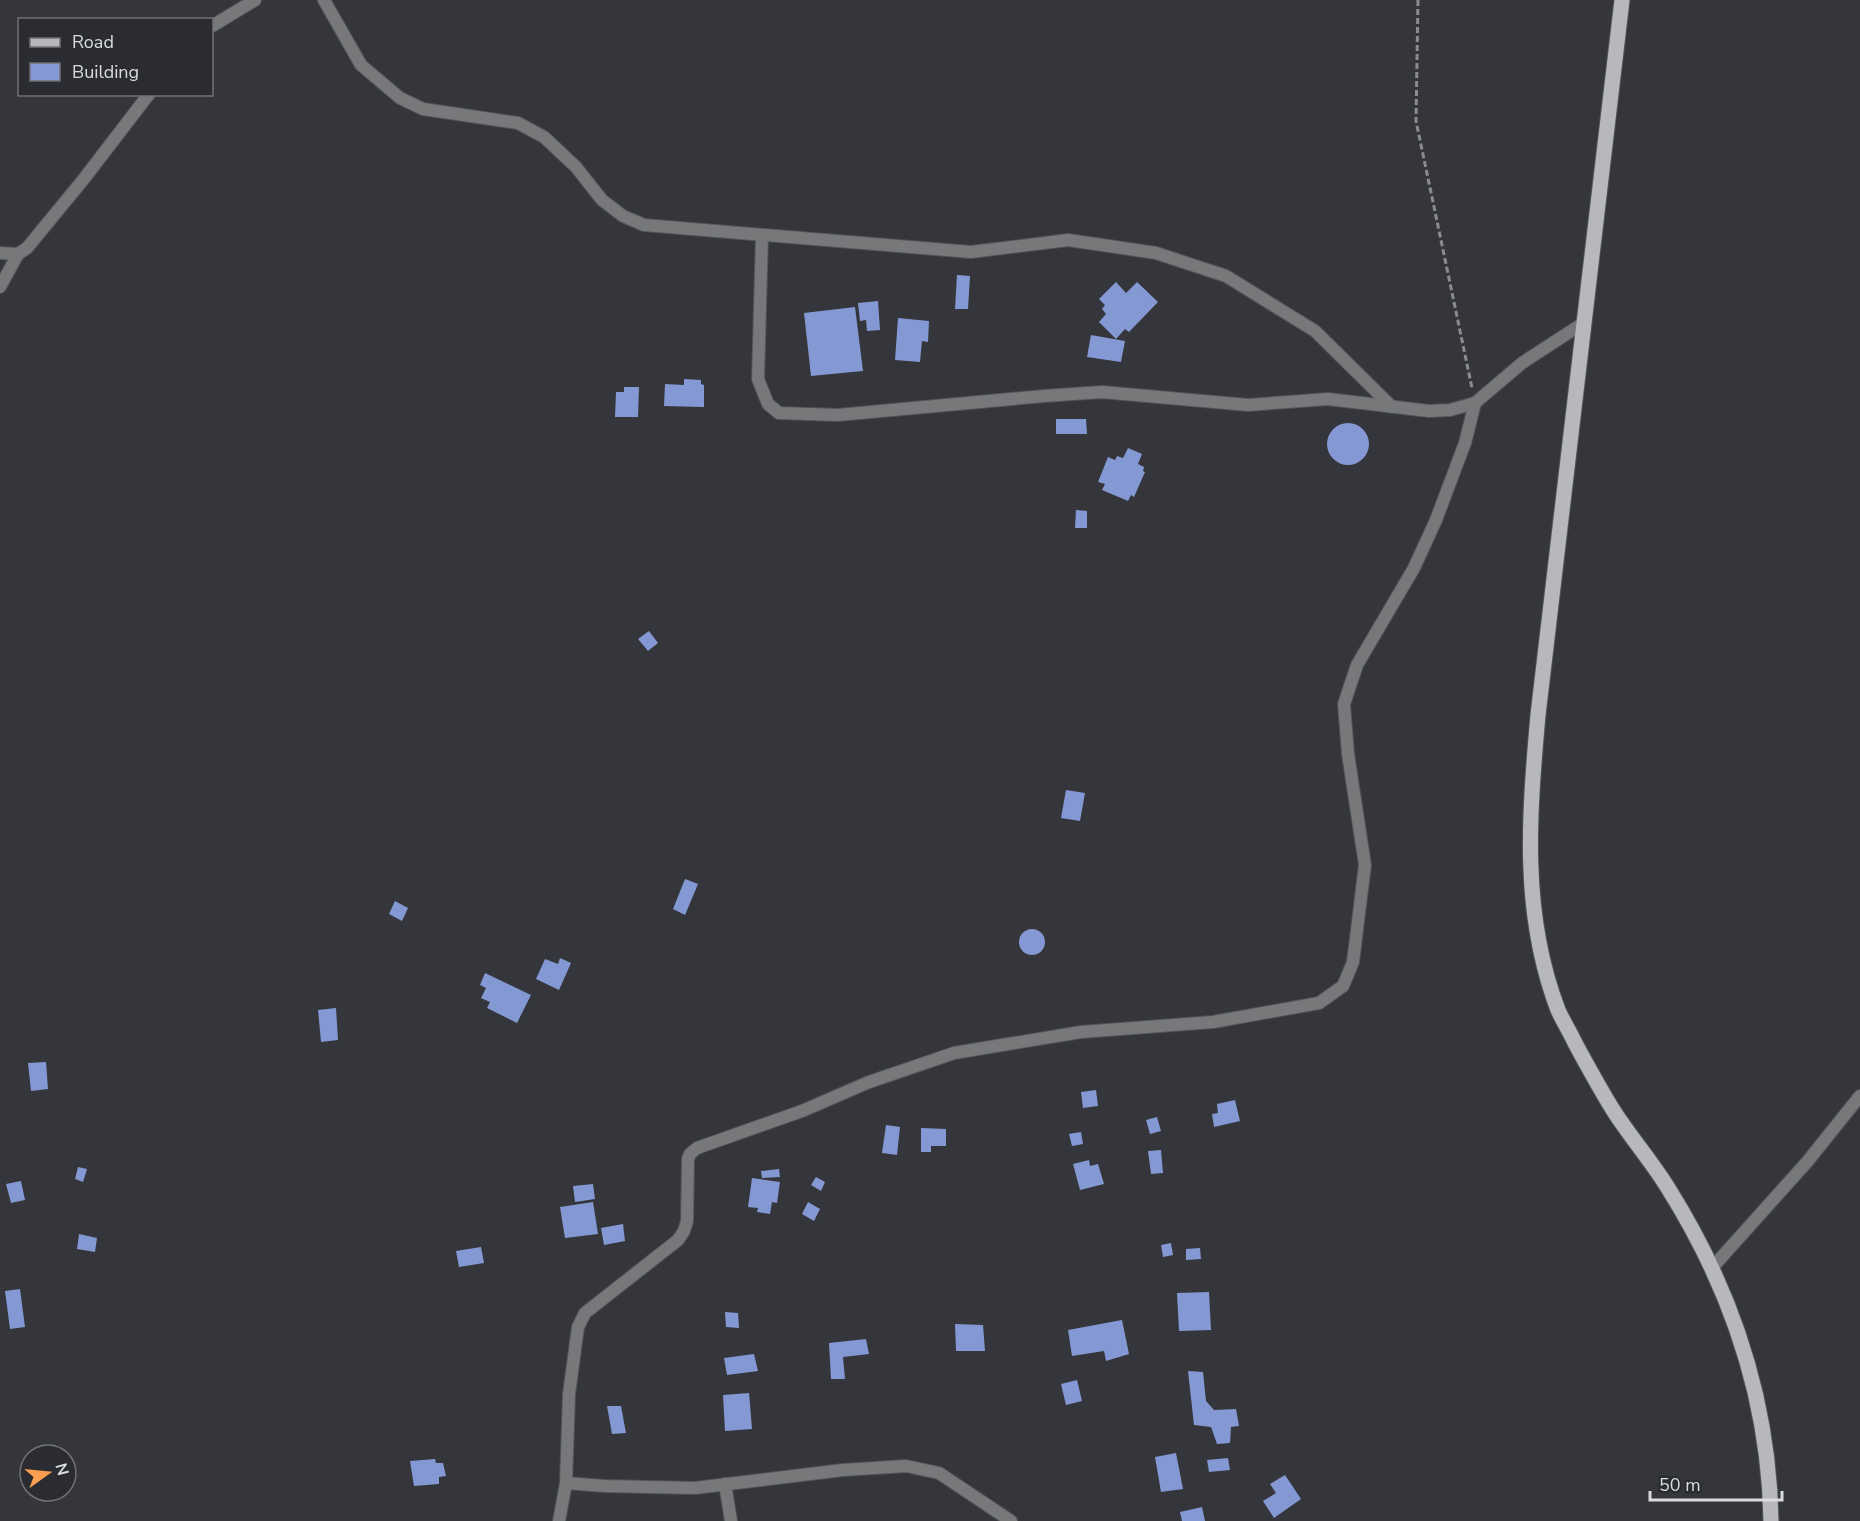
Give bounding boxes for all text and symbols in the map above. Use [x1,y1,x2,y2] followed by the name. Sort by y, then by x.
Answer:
[18,18,213,96] legend
[72,30,114,54] text: Road
[72,60,139,84] text: Building
[18,1443,78,1503] north arrow
[49,1461,74,1478] text: N
[1650,1464,1782,1502] scale bar
[1659,1473,1701,1497] text: 50 m

